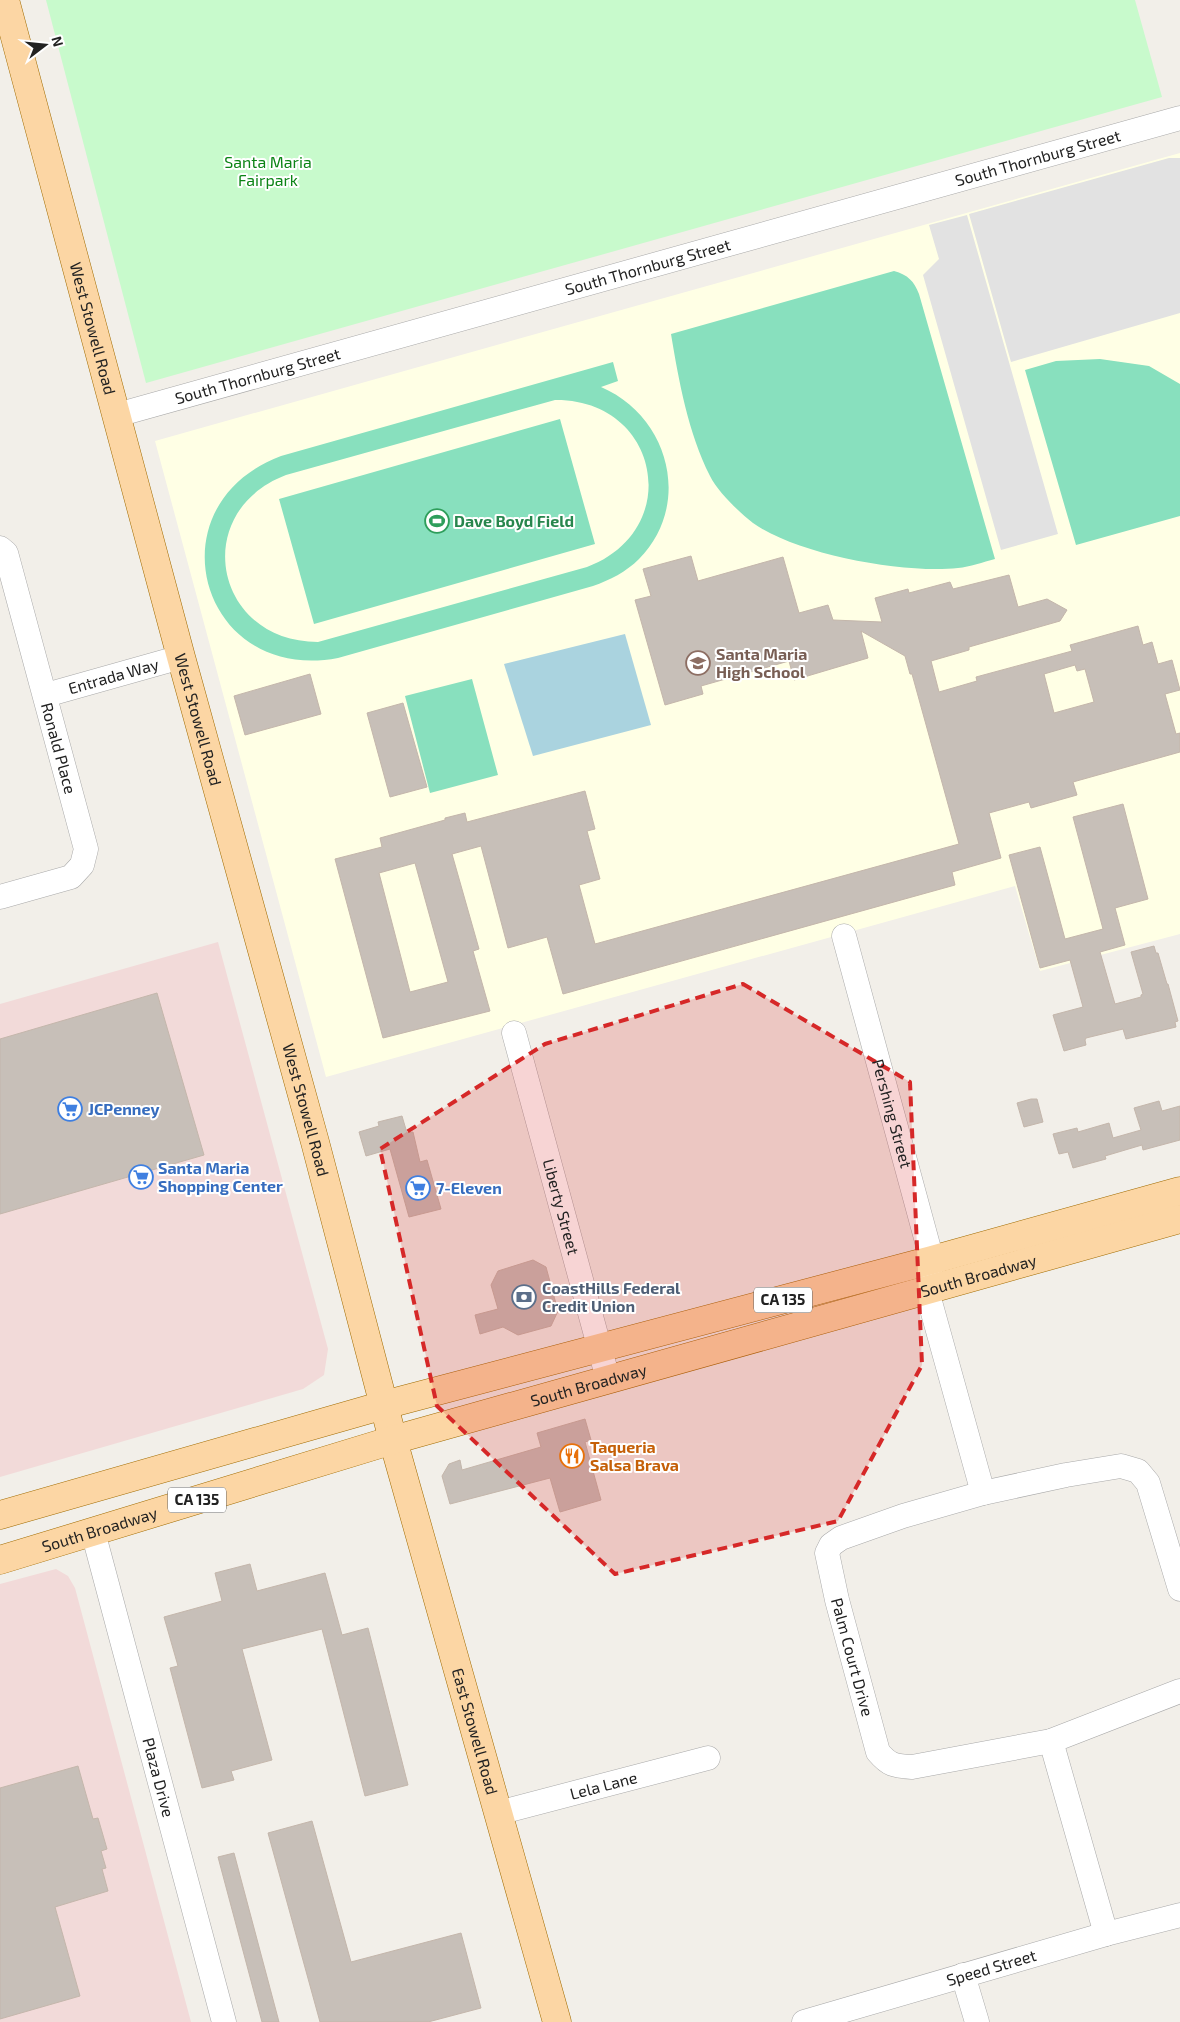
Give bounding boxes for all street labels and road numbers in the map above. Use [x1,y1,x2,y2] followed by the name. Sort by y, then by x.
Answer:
[953,125,1122,189] street label: South Thornburg Street
[563,234,732,298] street label: South Thornburg Street
[67,260,120,397] street label: West Stowell Road
[173,343,342,407] street label: South Thornburg Street
[171,651,226,788] street label: West Stowell Road
[66,654,161,697] street label: Entrada Way
[38,700,81,796] street label: Ronald Place
[279,1041,334,1178] street label: West Stowell Road
[869,1057,917,1170] street label: Pershing Street
[540,1156,584,1257] street label: Liberty Street
[918,1250,1039,1300] street label: South Broadway
[754,1288,812,1312] road number: CA 135
[528,1359,649,1410] street label: South Broadway
[168,1488,226,1512] road number: CA 135
[39,1502,160,1556] street label: South Broadway
[828,1595,878,1718] street label: Palm Court Drive
[449,1666,502,1797] street label: East Stowell Road
[139,1735,179,1819] street label: Plaza Drive
[568,1767,639,1803] street label: Lela Lane
[944,1945,1038,1989] street label: Speed Street

